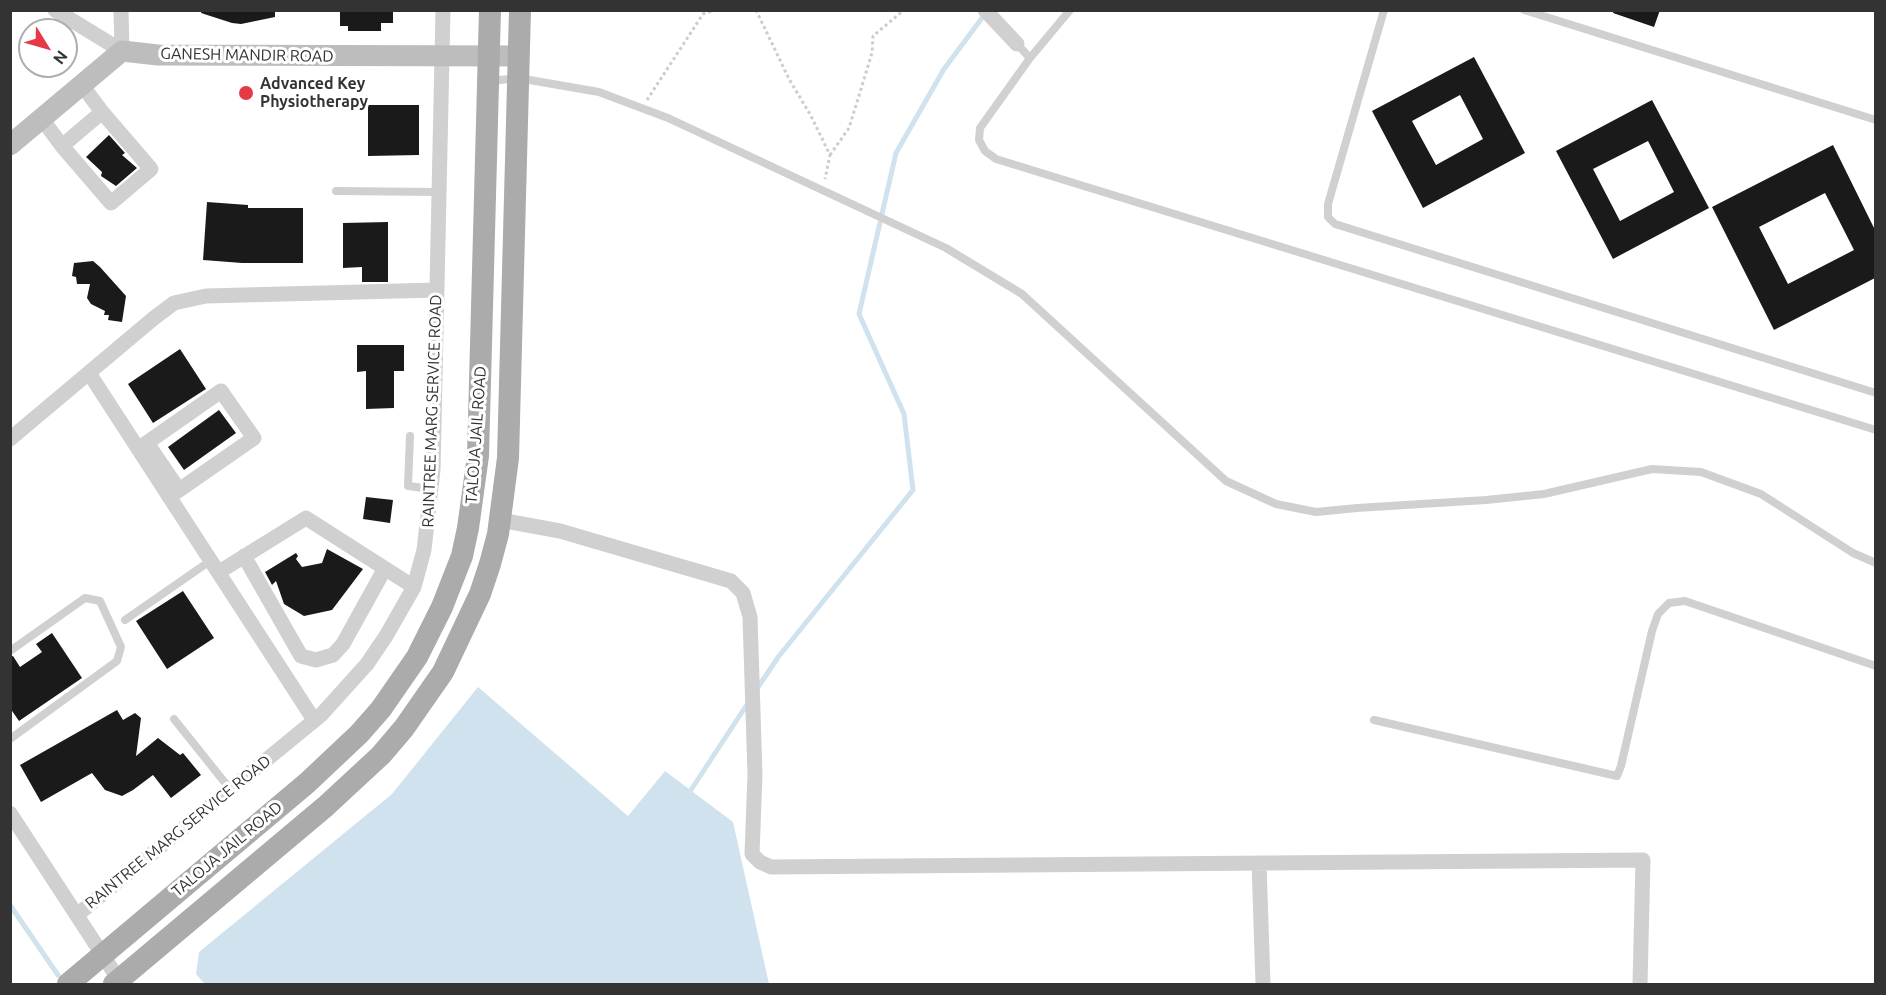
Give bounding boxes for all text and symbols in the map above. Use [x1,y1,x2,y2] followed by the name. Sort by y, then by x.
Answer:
[18,18,78,78] north arrow
[160,44,334,66] street label: GANESH MANDIR ROAD
[50,47,72,68] text: N
[260,74,368,112] place label: Advanced Key Physiotherapy
[237,84,255,102] marker: Advanced Key Physiotherapy
[418,294,446,528] street label: RAINTREE MARG SERVICE ROAD
[462,365,490,505] street label: TALOJA JAIL ROAD
[81,751,275,913] street label: RAINTREE MARG SERVICE ROAD
[168,797,286,901] street label: TALOJA JAIL ROAD

